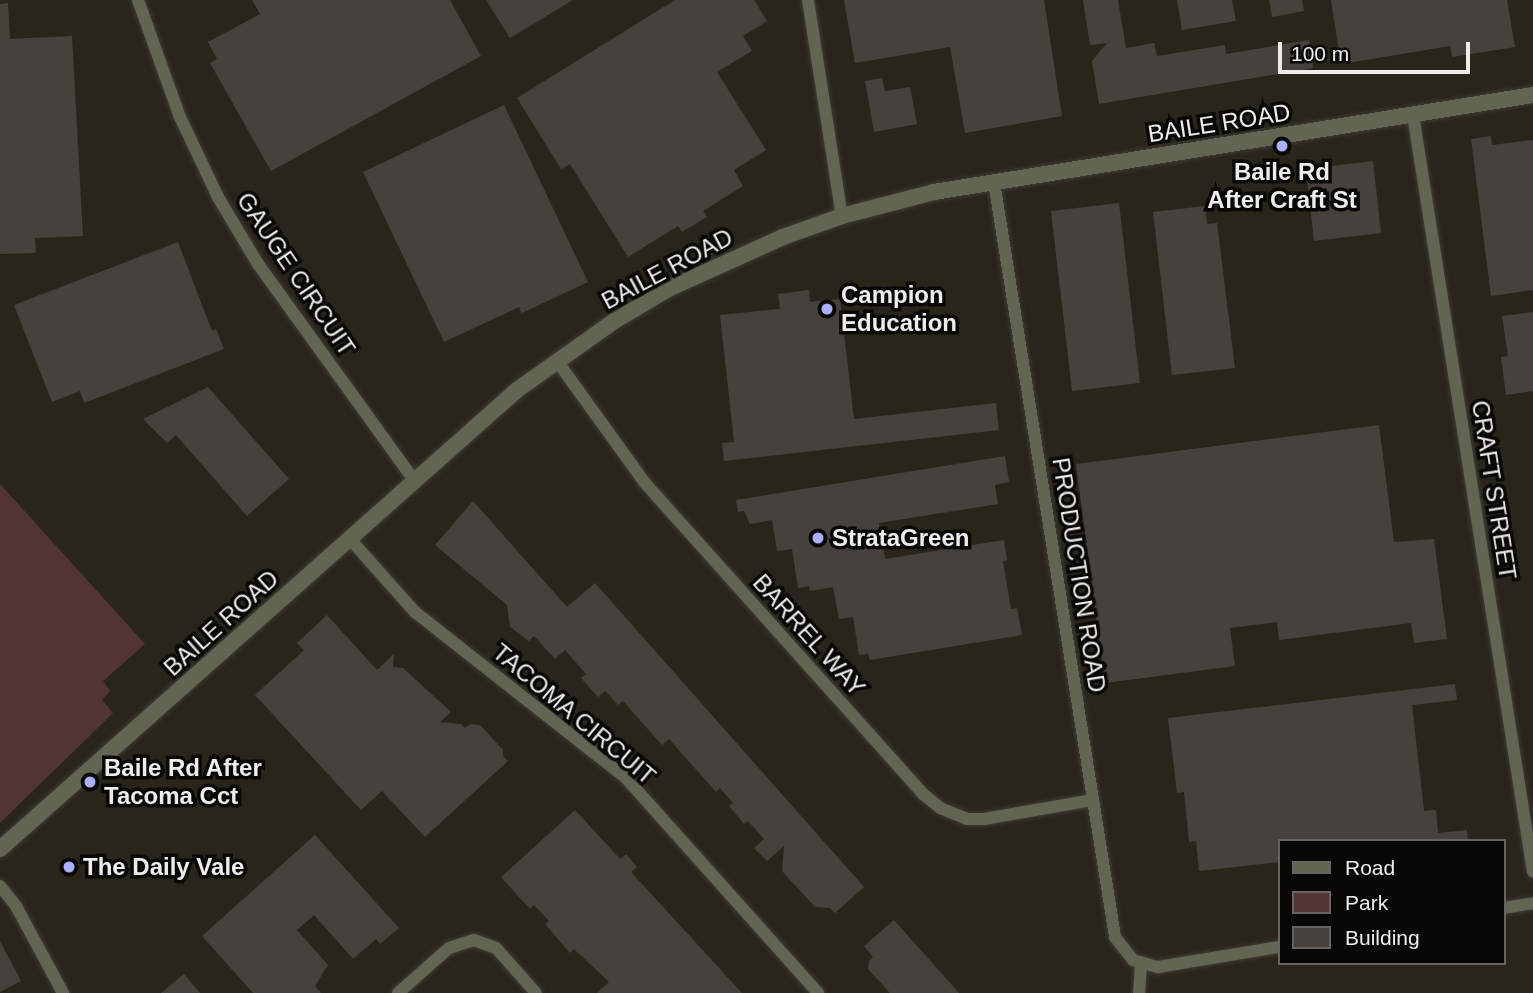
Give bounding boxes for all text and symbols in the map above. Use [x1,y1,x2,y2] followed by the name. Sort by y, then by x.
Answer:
[1281,28,1474,72] scale bar
[1291,42,1349,65] text: 100 m
[1146,98,1292,148] street label: BAILE ROAD
[1274,138,1290,154] marker: Baile Rd After Craft St
[1207,158,1357,214] place label: Baile Rd After Craft St
[231,187,361,361] street label: GAUGE CIRCUIT
[597,222,737,316] street label: BAILE ROAD
[841,281,957,337] place label: Campion Education
[819,301,835,317] marker: Campion Education
[1466,398,1522,582] street label: CRAFT STREET
[1046,456,1112,694] street label: PRODUCTION ROAD
[832,524,969,552] place label: StrataGreen
[810,530,826,546] marker: StrataGreen
[158,564,284,682] street label: BAILE ROAD
[747,568,871,702] street label: BARREL WAY
[486,637,662,791] street label: TACOMA CIRCUIT
[104,754,263,810] place label: Baile Rd After Tacoma Cct
[82,774,98,790] marker: Baile Rd After Tacoma Cct
[1278,839,1505,965] legend
[83,853,244,881] place label: The Daily Vale
[1345,856,1395,879] text: Road
[61,859,77,875] marker: The Daily Vale
[1345,891,1388,914] text: Park
[1345,926,1420,949] text: Building

